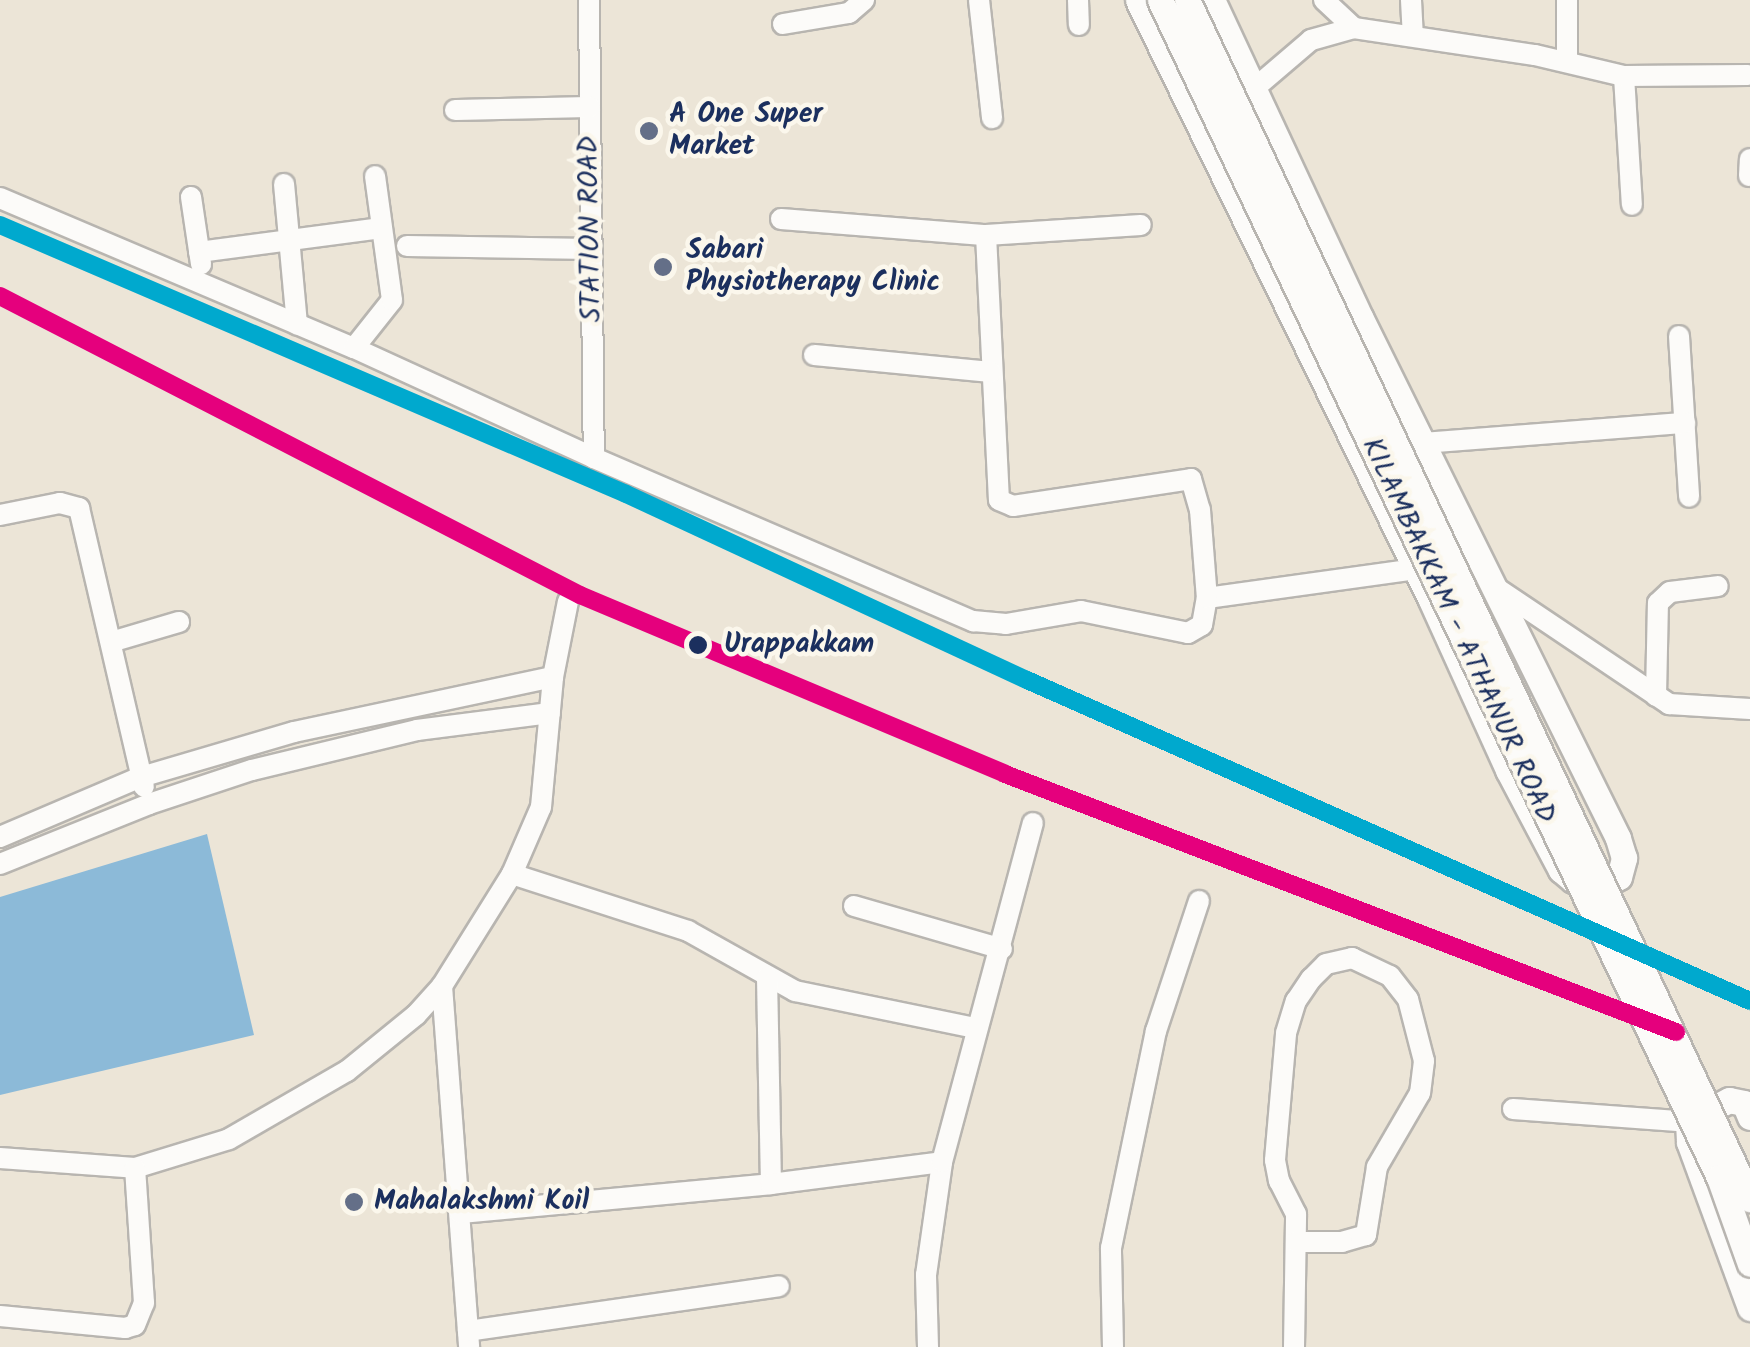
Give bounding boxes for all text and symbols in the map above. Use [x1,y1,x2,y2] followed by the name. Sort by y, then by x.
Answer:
[669,98,823,164] place label: A One Super Market
[638,120,660,142] marker: A One Super Market
[573,135,609,323] street label: STATION ROAD
[686,234,940,300] place label: Sabari Physiotherapy Clinic
[650,254,676,280] marker: Sabari Physiotherapy Clinic
[1354,433,1562,829] street label: KILAMBAKKAM - ATHANUR ROAD
[681,628,715,662] marker: Urappakkam
[724,628,874,662] place label: Urappakkam
[374,1185,589,1219] place label: Mahalakshmi Koil
[343,1191,365,1213] marker: Mahalakshmi Koil

